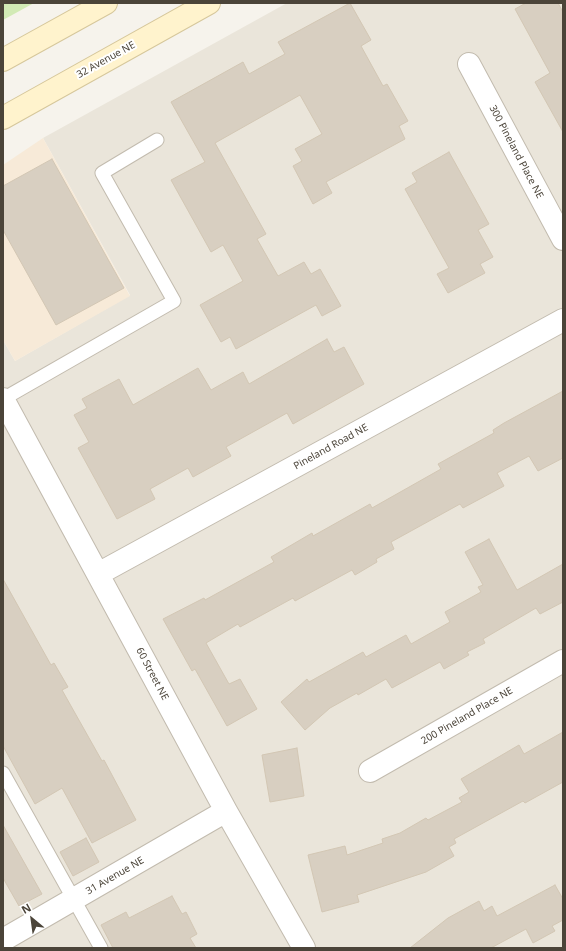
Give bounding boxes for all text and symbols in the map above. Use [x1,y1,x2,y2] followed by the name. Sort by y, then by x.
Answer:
[75,39,137,81] street label: 32 Avenue NE
[486,103,546,201] street label: 300 Pineland Place NE
[292,422,370,472] street label: Pineland Road NE
[133,646,171,702] street label: 60 Street NE
[419,685,515,747] street label: 200 Pineland Place NE
[84,855,146,897] street label: 31 Avenue NE
[12,899,52,939] north arrow
[18,899,33,917] text: N

